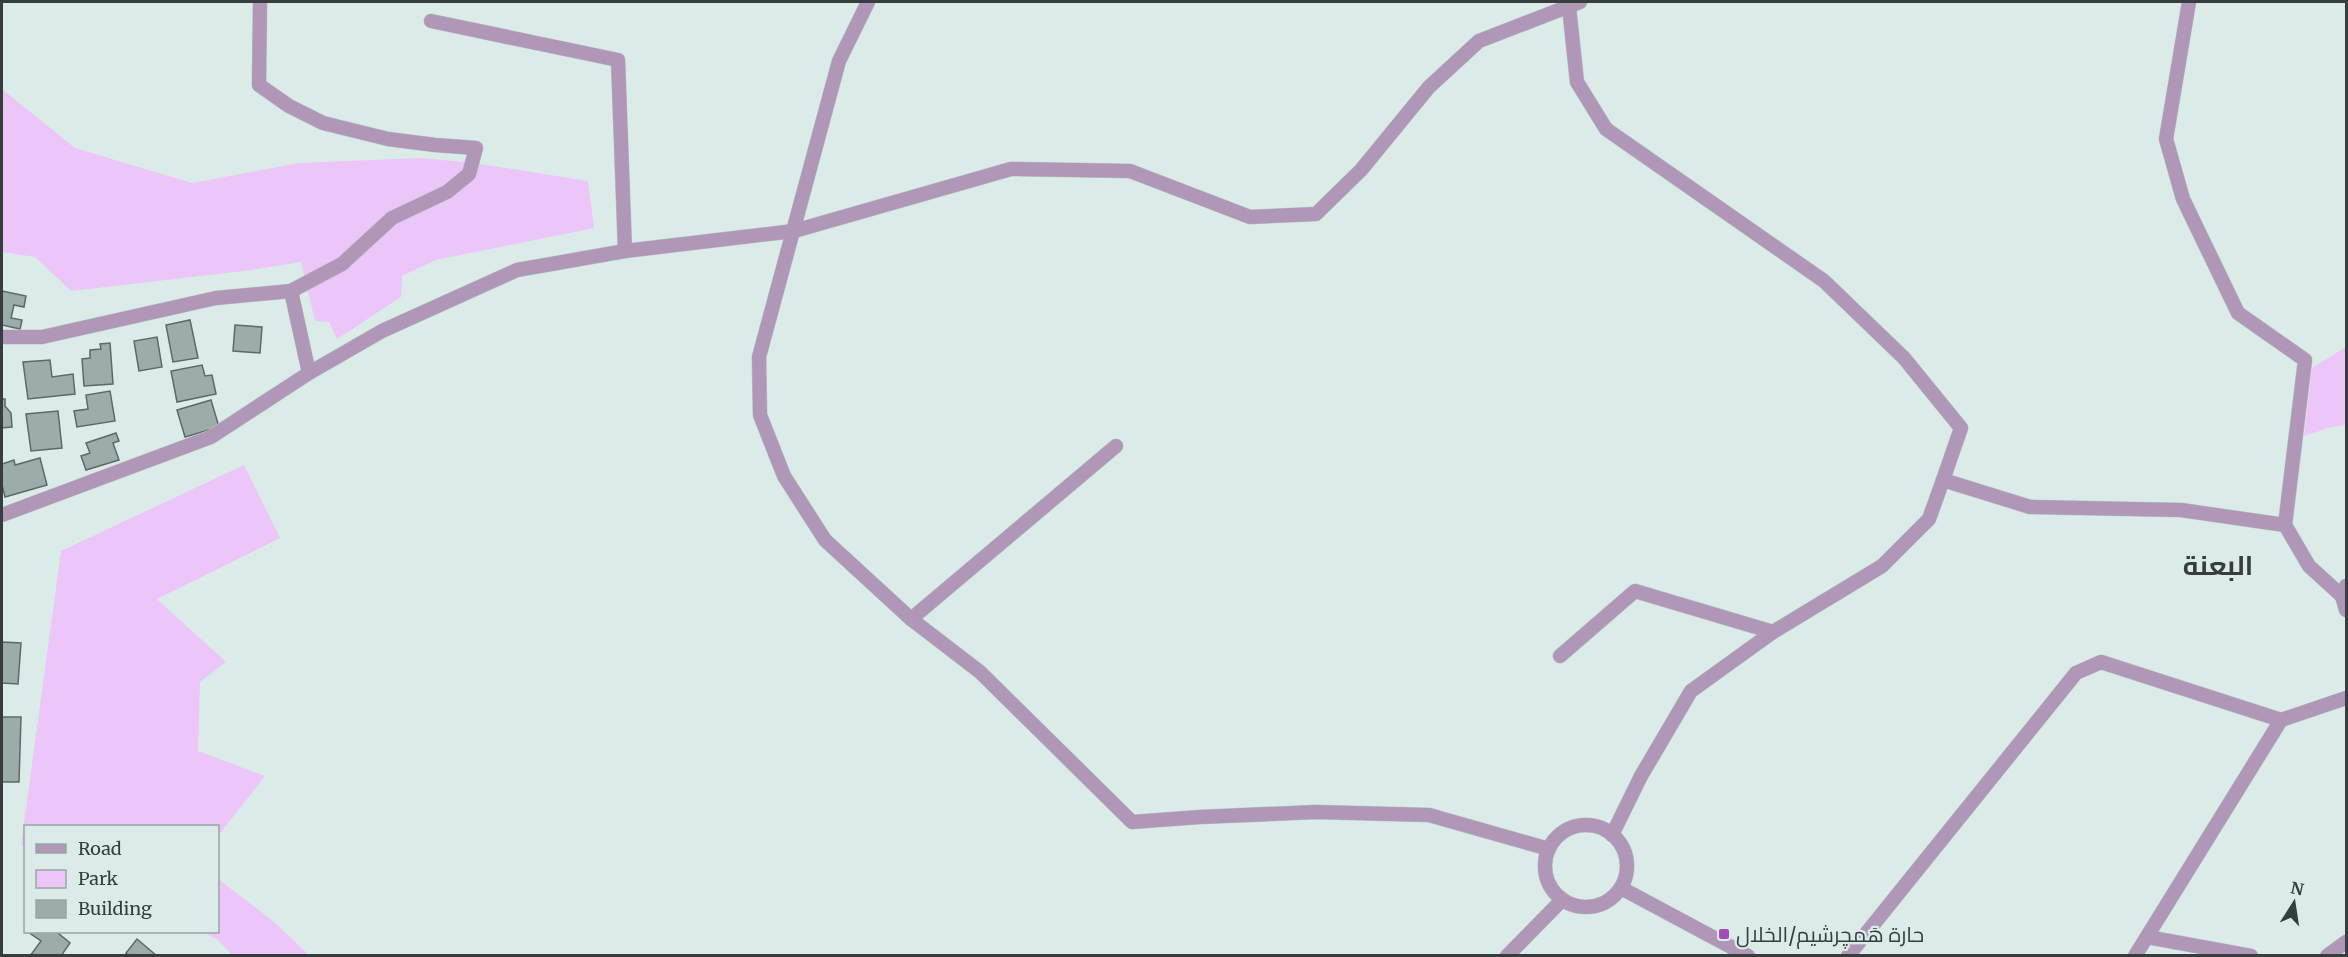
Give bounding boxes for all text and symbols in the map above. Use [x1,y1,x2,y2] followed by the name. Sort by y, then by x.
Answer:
[2183,548,2253,582] district label: البعنة
[24,825,219,933] legend
[78,837,122,860] text: Road
[78,867,119,890] text: Park
[2264,873,2324,933] north arrow
[2289,877,2306,899] text: N
[78,897,152,920] text: Building
[1736,921,1924,949] place label: حارة هَمچرشيم/الخلال
[1717,927,1731,941] marker: حارة هَمچرشيم/الخلال

